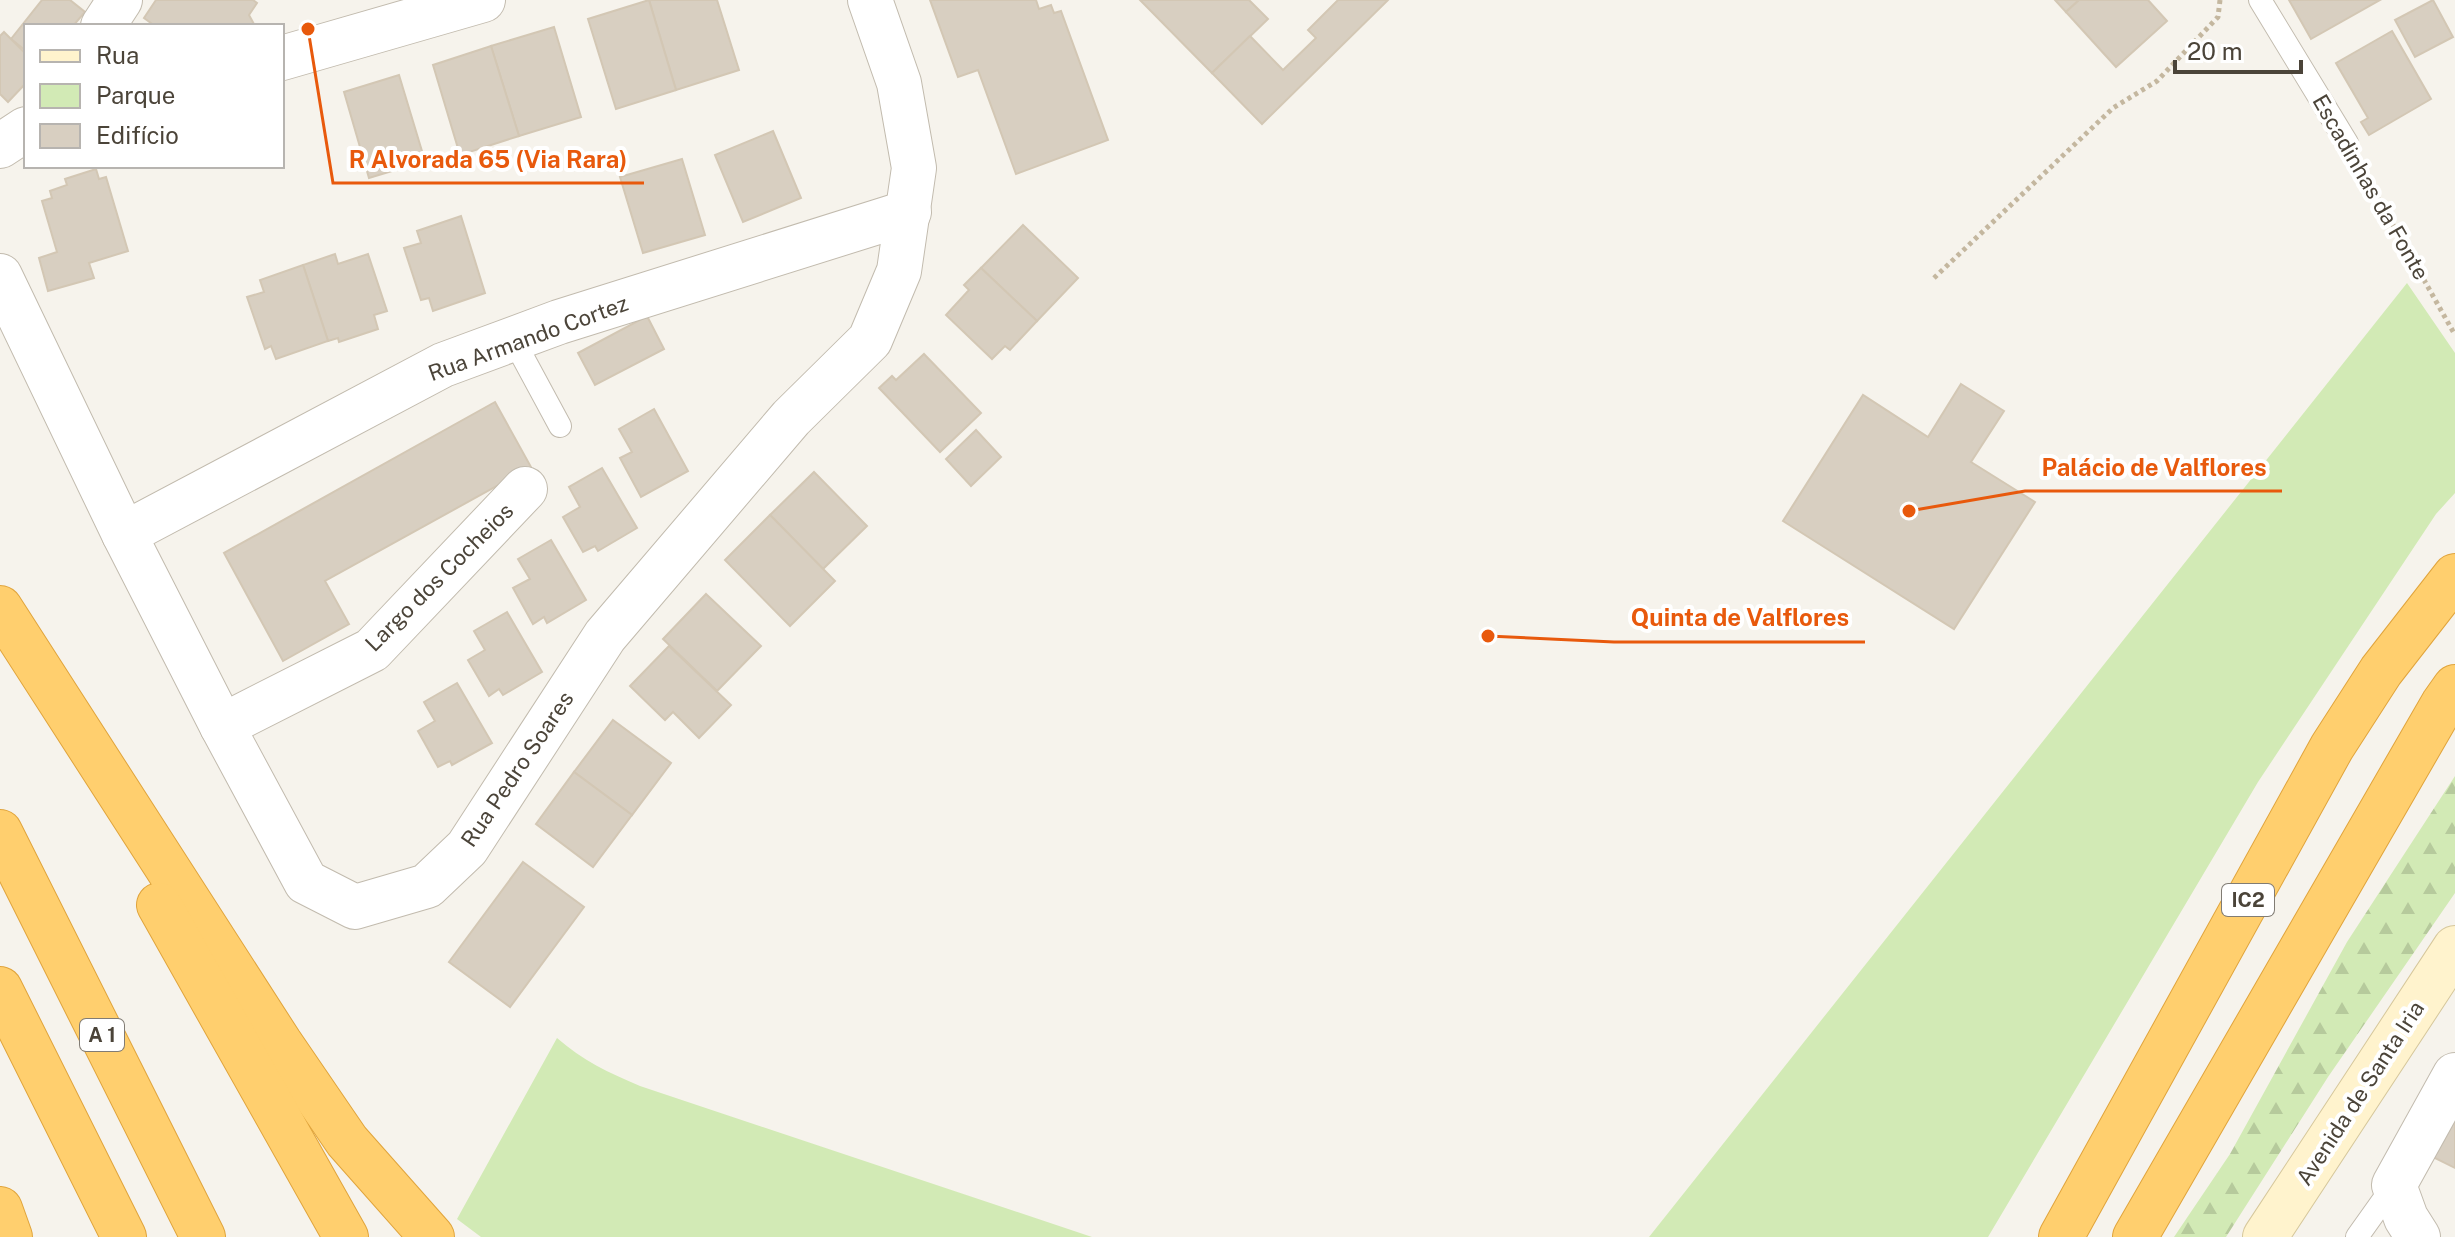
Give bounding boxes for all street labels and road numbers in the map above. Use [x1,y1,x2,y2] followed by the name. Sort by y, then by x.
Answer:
[2307,90,2435,284] street label: Escadinhas da Fonte
[425,290,631,386] street label: Rua Armando Cortez
[360,498,518,656] street label: Largo dos Cocheios
[455,686,579,852] street label: Rua Pedro Soares
[2222,884,2274,916] road number: IC2
[2291,996,2429,1190] street label: Avenida de Santa Iria
[80,1019,124,1051] road number: A 1

